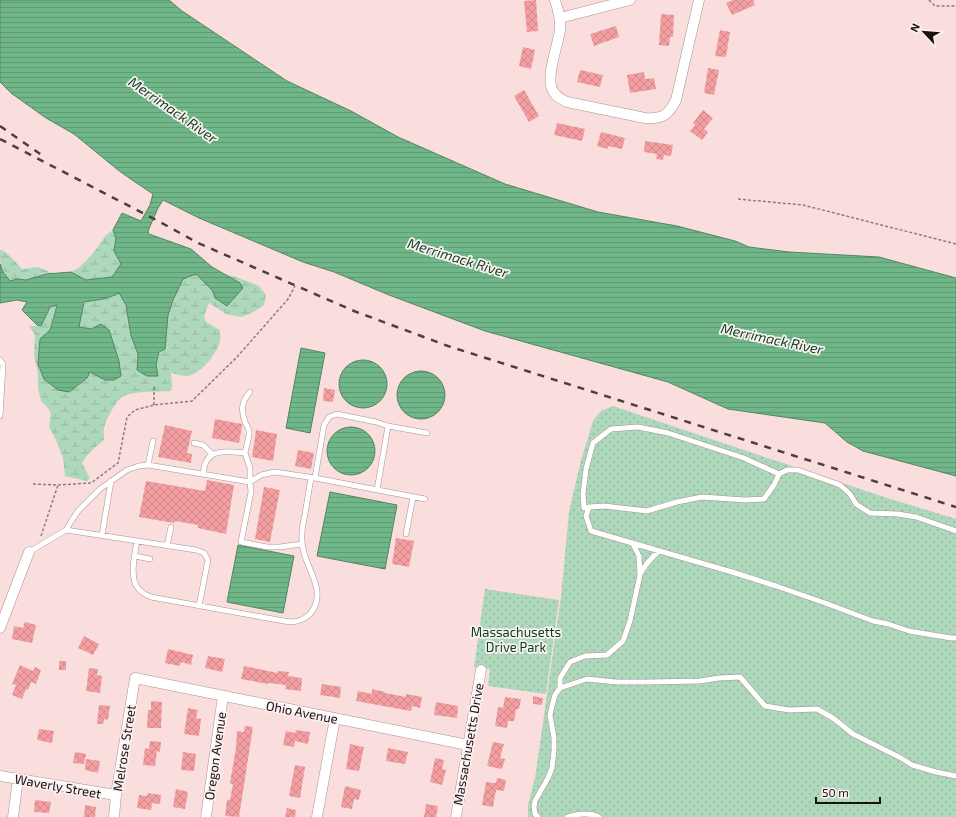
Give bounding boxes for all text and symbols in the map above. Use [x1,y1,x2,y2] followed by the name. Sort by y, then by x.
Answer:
[904,12,944,52] north arrow
[907,21,922,34] text: N
[126,73,221,147] water label: Merrimack River
[406,234,511,281] water label: Merrimack River
[719,319,825,358] water label: Merrimack River
[471,624,561,655] park label: Massachusetts Drive Park
[449,682,487,806] street label: Massachusetts Drive
[265,697,339,727] street label: Ohio Avenue
[109,704,139,792] street label: Melrose Street
[201,711,229,801] street label: Oregon Avenue
[14,771,103,801] street label: Waverly Street
[816,779,880,805] scale bar
[822,785,849,799] text: 50 m

